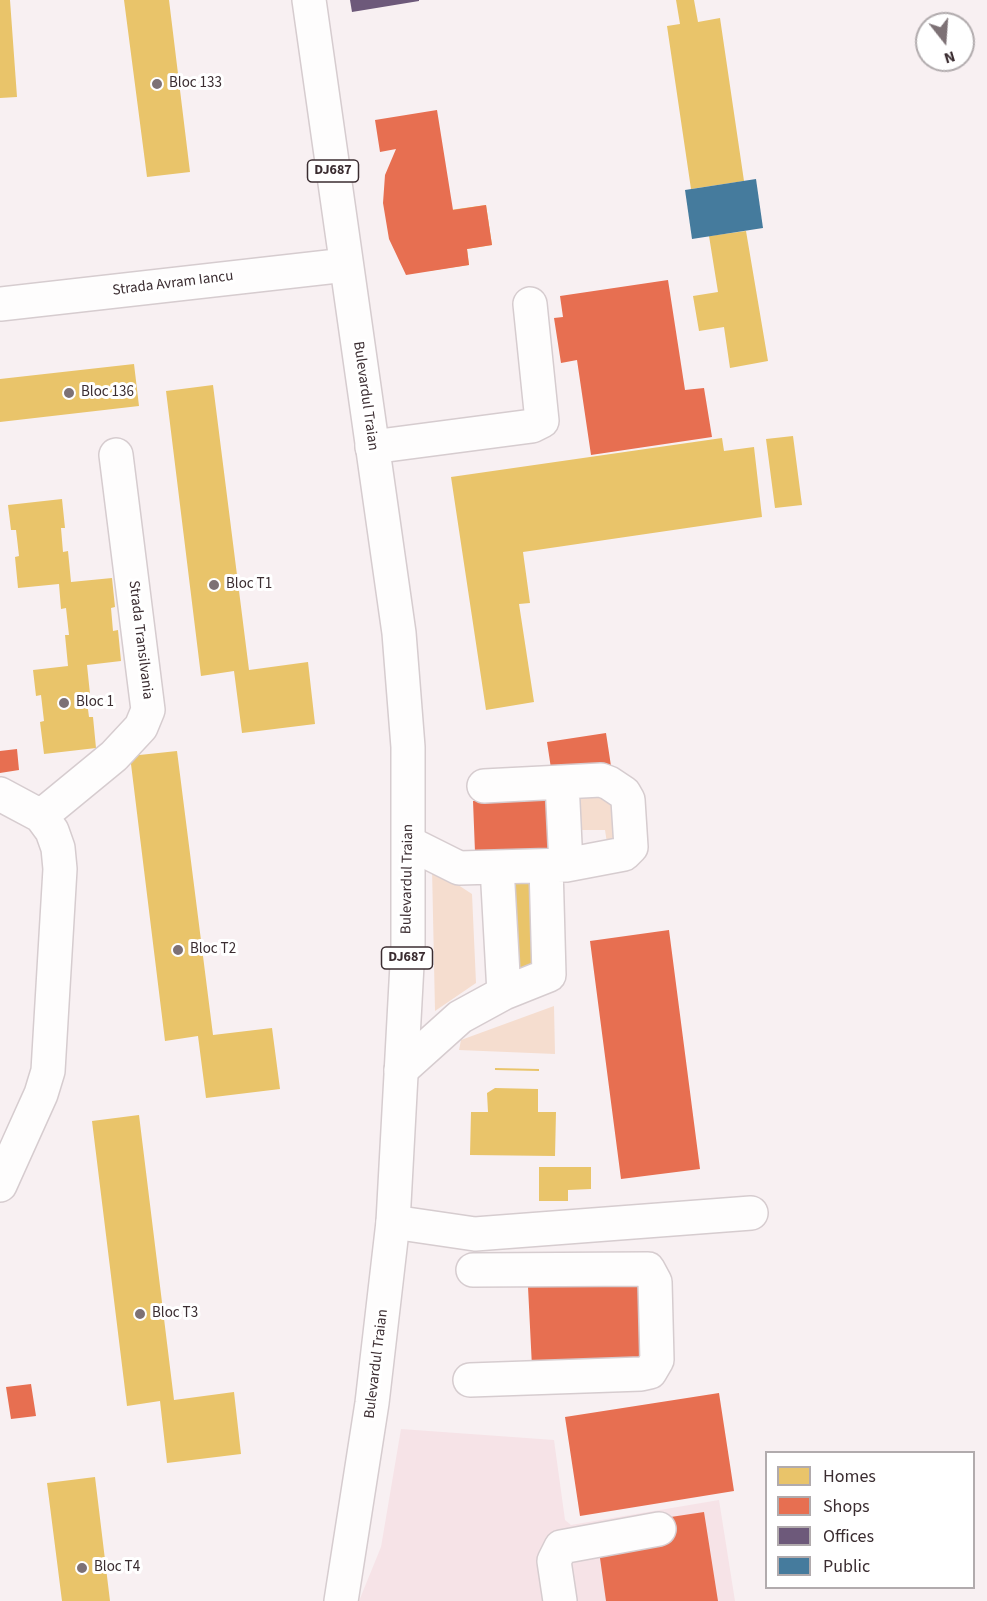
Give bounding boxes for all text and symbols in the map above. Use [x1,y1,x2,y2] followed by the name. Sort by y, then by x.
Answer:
[915,12,975,72] north arrow
[941,45,958,69] text: N
[169,75,222,93] place label: Bloc 133
[150,77,164,91] marker: Bloc 133
[308,160,358,182] road number: DJ687
[112,268,234,300] street label: Strada Avram Iancu
[348,340,382,452] street label: Bulevardul Traian
[81,384,134,402] place label: Bloc 136
[62,386,76,400] marker: Bloc 136
[226,576,272,594] place label: Bloc T1
[207,578,221,592] marker: Bloc T1
[124,580,156,700] street label: Strada Transilvania
[76,694,114,712] place label: Bloc 1
[57,696,71,710] marker: Bloc 1
[398,824,418,934] street label: Bulevardul Traian
[190,941,236,959] place label: Bloc T2
[171,943,185,957] marker: Bloc T2
[382,947,432,969] road number: DJ687
[152,1305,198,1323] place label: Bloc T3
[133,1307,147,1321] marker: Bloc T3
[361,1308,393,1420] street label: Bulevardul Traian
[765,1451,975,1589] legend
[823,1464,876,1489] text: Homes
[823,1494,870,1519] text: Shops
[823,1524,874,1549] text: Offices
[823,1554,870,1579] text: Public
[94,1559,140,1577] place label: Bloc T4
[75,1561,89,1575] marker: Bloc T4

